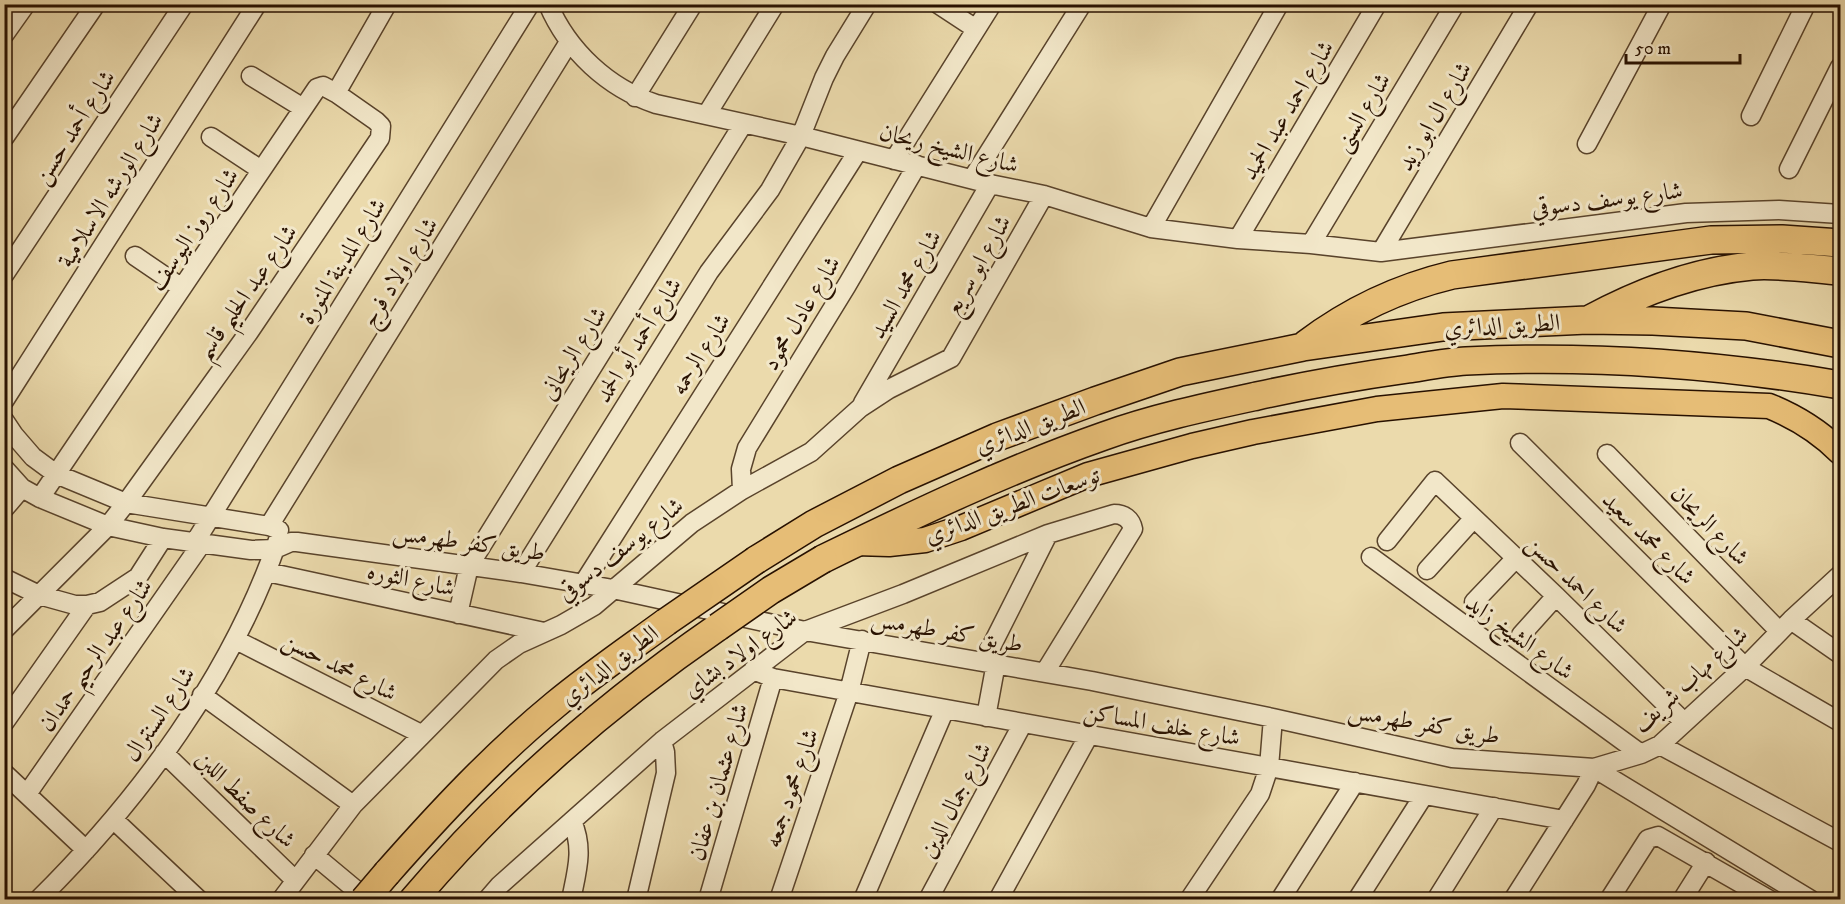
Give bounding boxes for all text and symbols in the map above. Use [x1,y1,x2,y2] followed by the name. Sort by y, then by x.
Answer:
[1626,27,1740,65] scale bar
[1234,35,1345,188] street label: شارع احمد عبد الحميد
[1635,38,1671,60] text: 50 m
[1391,56,1483,179] street label: شارع ال ابو زيد
[24,63,126,193] street label: شارع أحمد حسن
[1328,67,1402,160] street label: شارع السنى
[51,107,174,276] street label: شارع الورشه الاسلامية
[875,117,1021,186] street label: شارع الشيخ ريحان
[142,162,249,299] street label: شارع روز اليوسف
[1530,176,1685,228] street label: شارع يوسف دسوقي
[292,193,397,332] street label: شارع المدينة المنورة
[937,210,1024,324] street label: شارع ابو سريع
[354,212,450,336] street label: شارع اولاد فرج
[189,219,311,371] street label: شارع عبد الحليم قاسم
[863,225,953,346] street label: شارع محمد السيد
[756,251,851,378] street label: شارع عادل محمود
[586,271,693,411] street label: شارع أحمد أبو الحمد
[533,301,618,408] street label: شارع الريحانى
[664,308,741,403] street label: شارع الرحمه
[1443,308,1561,347] street label: الطريق الدائري
[971,392,1091,465] street label: الطريق الدائري
[921,460,1105,554] street label: توسعات الطريق الدائري
[1661,479,1755,575] street label: شارع الريحان
[1592,486,1701,595] street label: شارع محمد سعيد
[551,491,692,612] street label: شارع يوسف دسوقي
[391,517,547,569] street label: طريق كفر طهرمس
[1516,529,1634,644] street label: شارع احمد حسن
[363,556,457,608] street label: شارع الثوره
[32,573,166,743] street label: شارع عبد الرحيم حمدان
[1456,588,1579,691] street label: شارع الشيخ زايد
[678,602,806,709] street label: شارع اولاد بشاي
[869,604,1025,660] street label: طريق كفر طهرمس
[554,619,667,715] street label: الطريق الدائري
[1627,620,1757,743] street label: شارع مهاب شريف
[275,625,402,712] street label: شارع محمد حسن
[117,661,206,770] street label: شارع السنترال
[1080,696,1243,757] street label: شارع خلف المساكن
[1346,696,1502,752] street label: طريق كفر طهرمس
[682,700,760,866] street label: شارع عثمان بن عفان
[758,725,830,853] street label: شارع محمود جمعه
[913,737,1002,865] street label: شارع جمال الدين
[186,744,302,858] street label: شارع صفط اللبن

